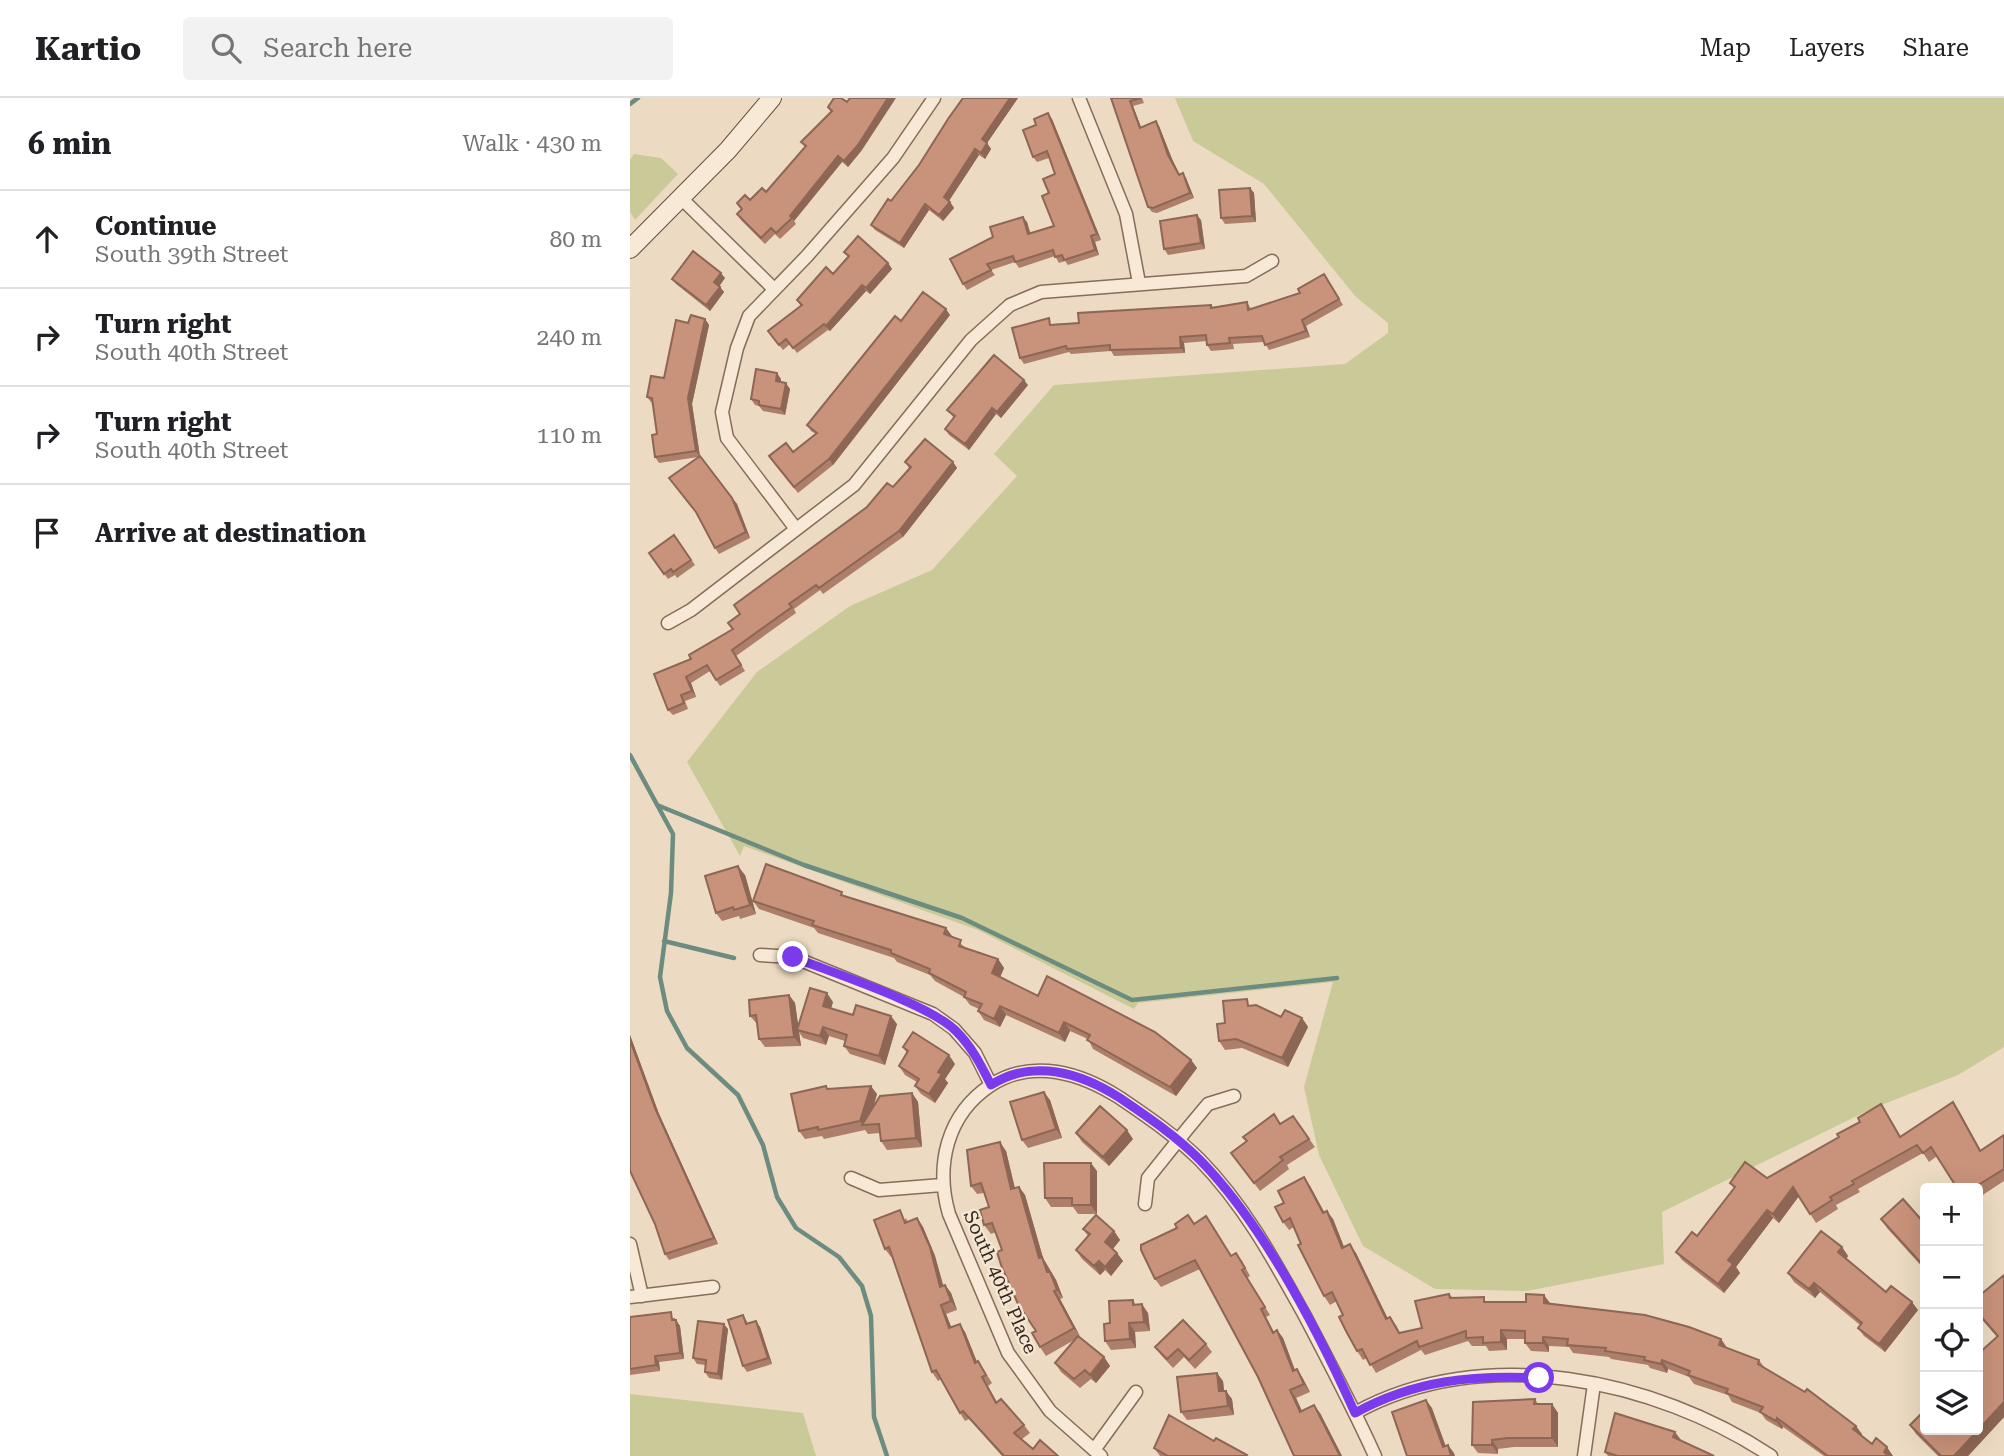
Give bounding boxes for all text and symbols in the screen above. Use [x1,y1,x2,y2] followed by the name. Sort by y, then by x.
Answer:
[183,17,673,80] search box
[35,29,141,68] text: Kartio
[207,29,245,67] icon: search
[263,33,412,63] text: Search here
[1700,34,1751,62] text: Map
[1789,34,1865,62] text: Layers
[1903,34,1969,62] text: Share
[28,126,111,161] text: 6 min
[463,130,602,157] text: Walk · 430 m
[95,211,217,241] text: Continue
[28,220,66,258] icon: ahead
[549,226,602,253] text: 80 m
[95,241,288,268] text: South 39th Street
[95,309,231,339] text: Turn right
[28,318,66,356] icon: right
[537,324,602,351] text: 240 m
[95,339,288,366] text: South 40th Street
[95,407,231,437] text: Turn right
[28,416,66,454] icon: right
[537,422,602,449] text: 110 m
[95,437,288,464] text: South 40th Street
[28,514,66,552] icon: arrive
[95,518,366,548] text: Arrive at destination
[777,941,808,972] route end
[1920,1183,1983,1435] map controls
[1920,1183,1983,1246] button: +
[959,1207,1042,1357] street label: South 40th Place
[1920,1246,1983,1309] button: −
[1920,1309,1983,1372] button: locate
[1523,1362,1554,1393] route start
[1920,1372,1983,1435] button: layers

